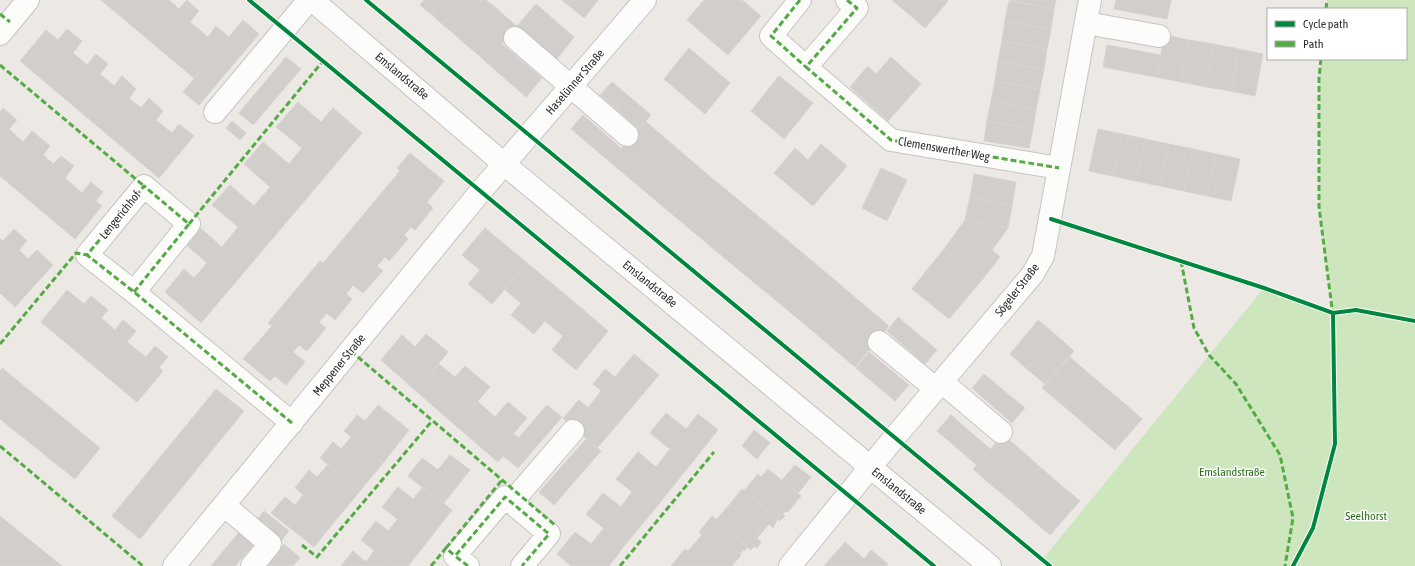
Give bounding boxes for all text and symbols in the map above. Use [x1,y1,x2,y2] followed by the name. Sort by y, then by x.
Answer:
[1267,8,1407,60] legend
[1303,17,1348,31] text: Cycle path
[1303,37,1324,51] text: Path
[543,46,607,118] street label: Haselünner Straße
[372,49,432,103] street label: Emslandstraße
[897,134,992,164] street label: Clemenswerther Weg
[96,188,144,242] street label: Lengerichhof
[620,258,680,310] street label: Emslandstraße
[992,261,1042,319] street label: Sögeler Straße
[310,331,368,399] street label: Meppener Straße
[869,465,929,517] street label: Emslandstraße
[1199,465,1265,479] park label: Emslandstraße
[1345,509,1387,523] park label: Seelhorst

